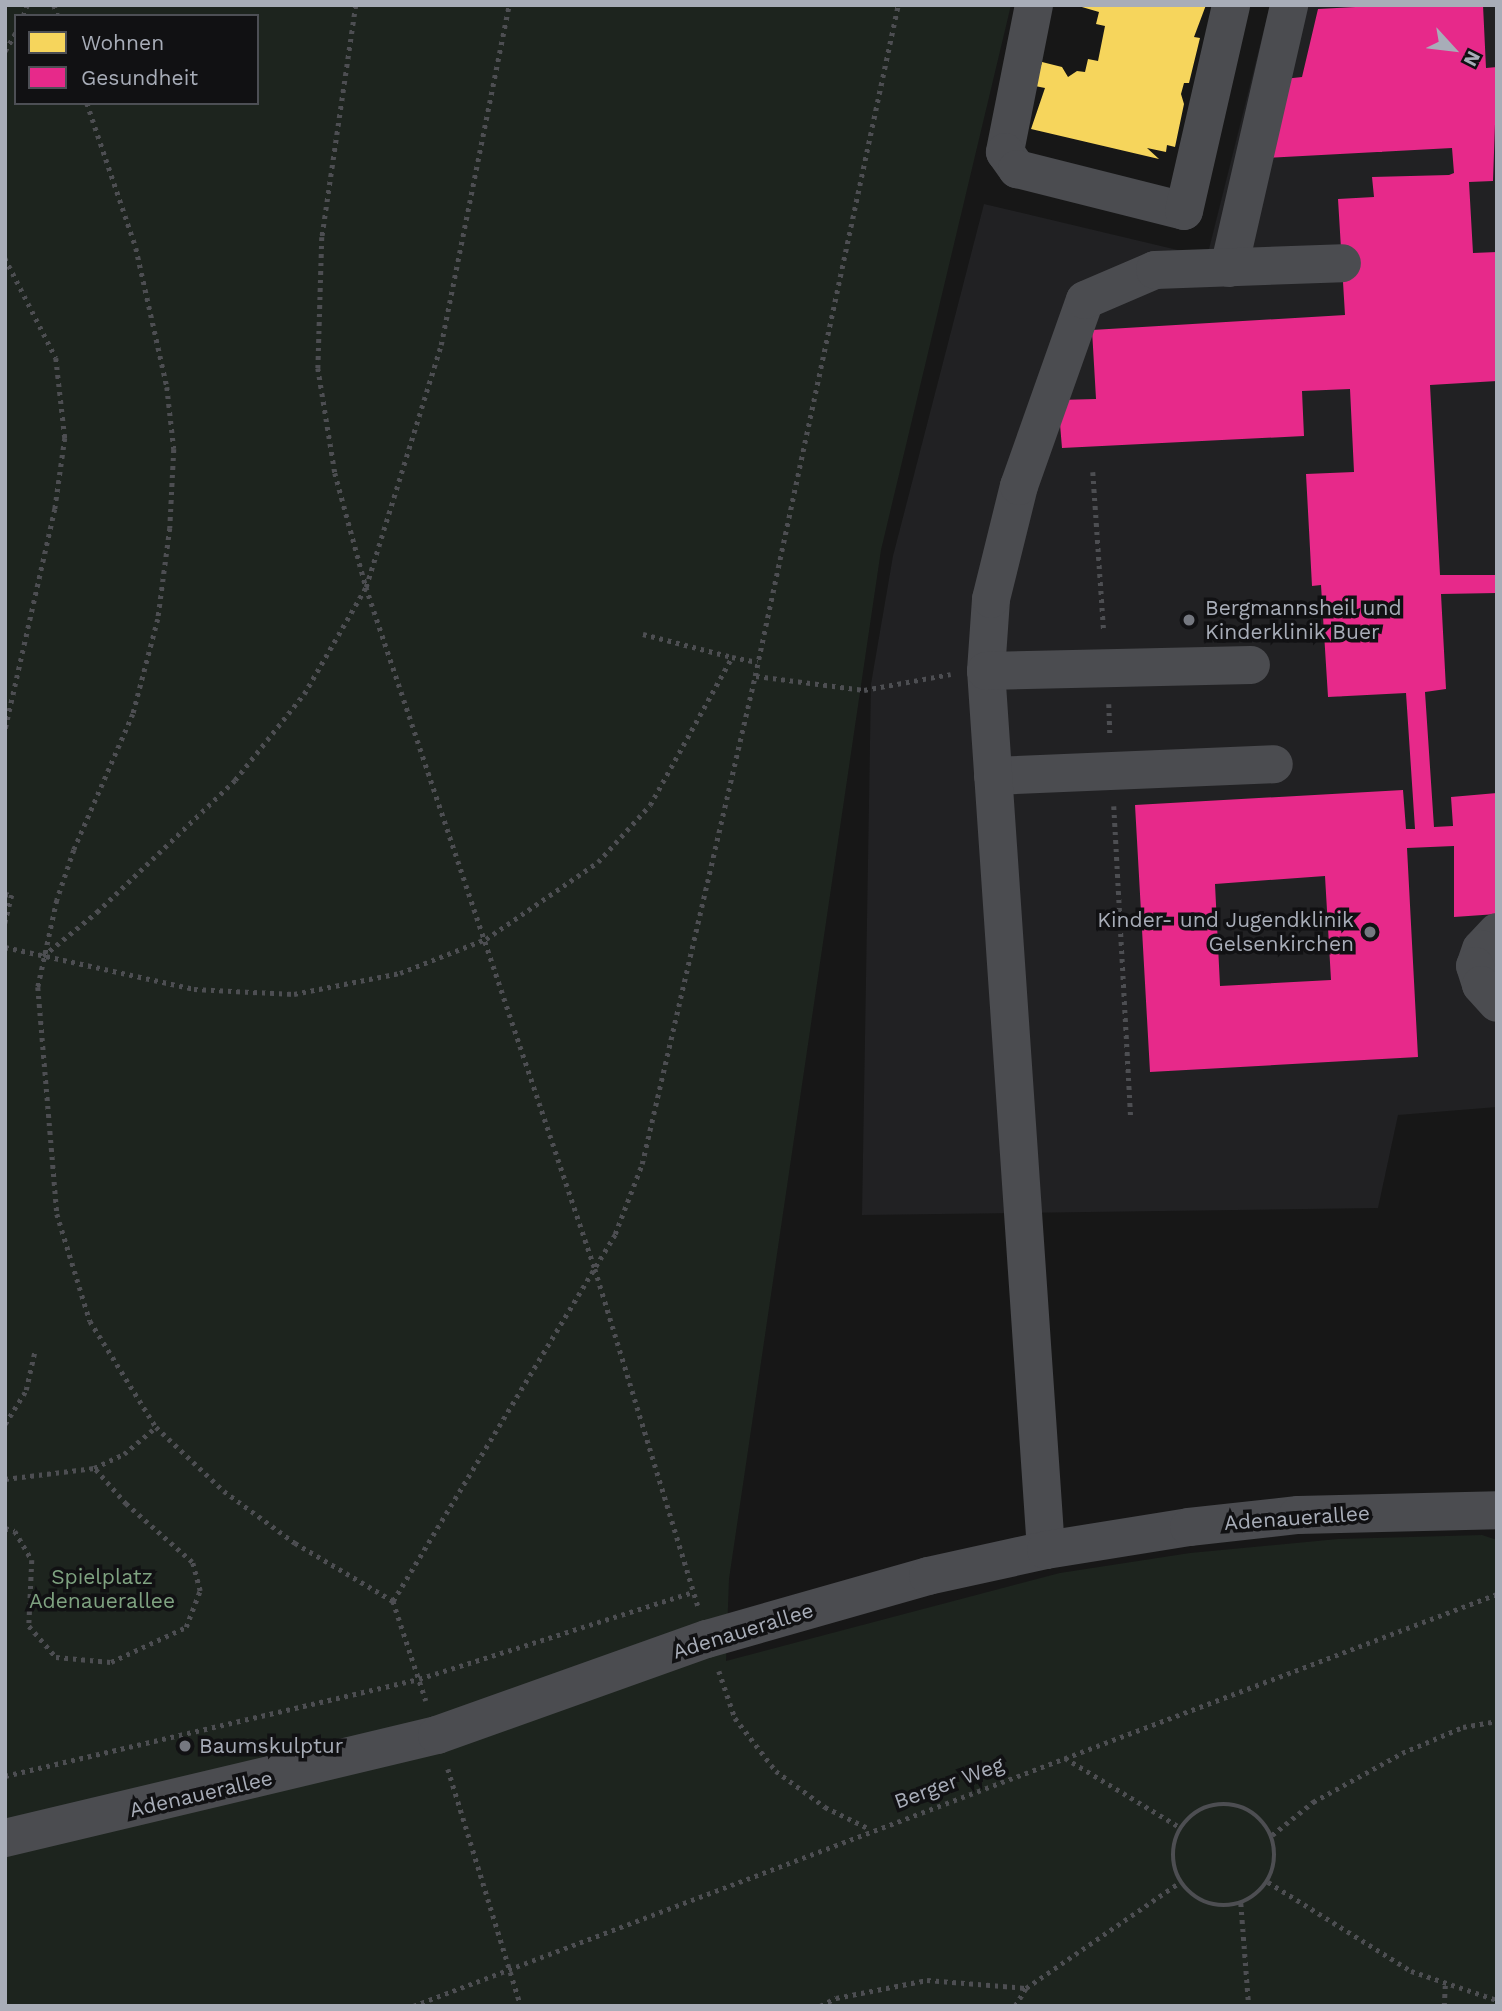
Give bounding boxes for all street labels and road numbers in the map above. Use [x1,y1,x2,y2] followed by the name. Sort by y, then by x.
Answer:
[1223,1500,1371,1536] street label: Adenauerallee
[669,1598,817,1664] street label: Adenauerallee
[890,1751,1008,1815] street label: Berger Weg
[127,1765,275,1823] street label: Adenauerallee

